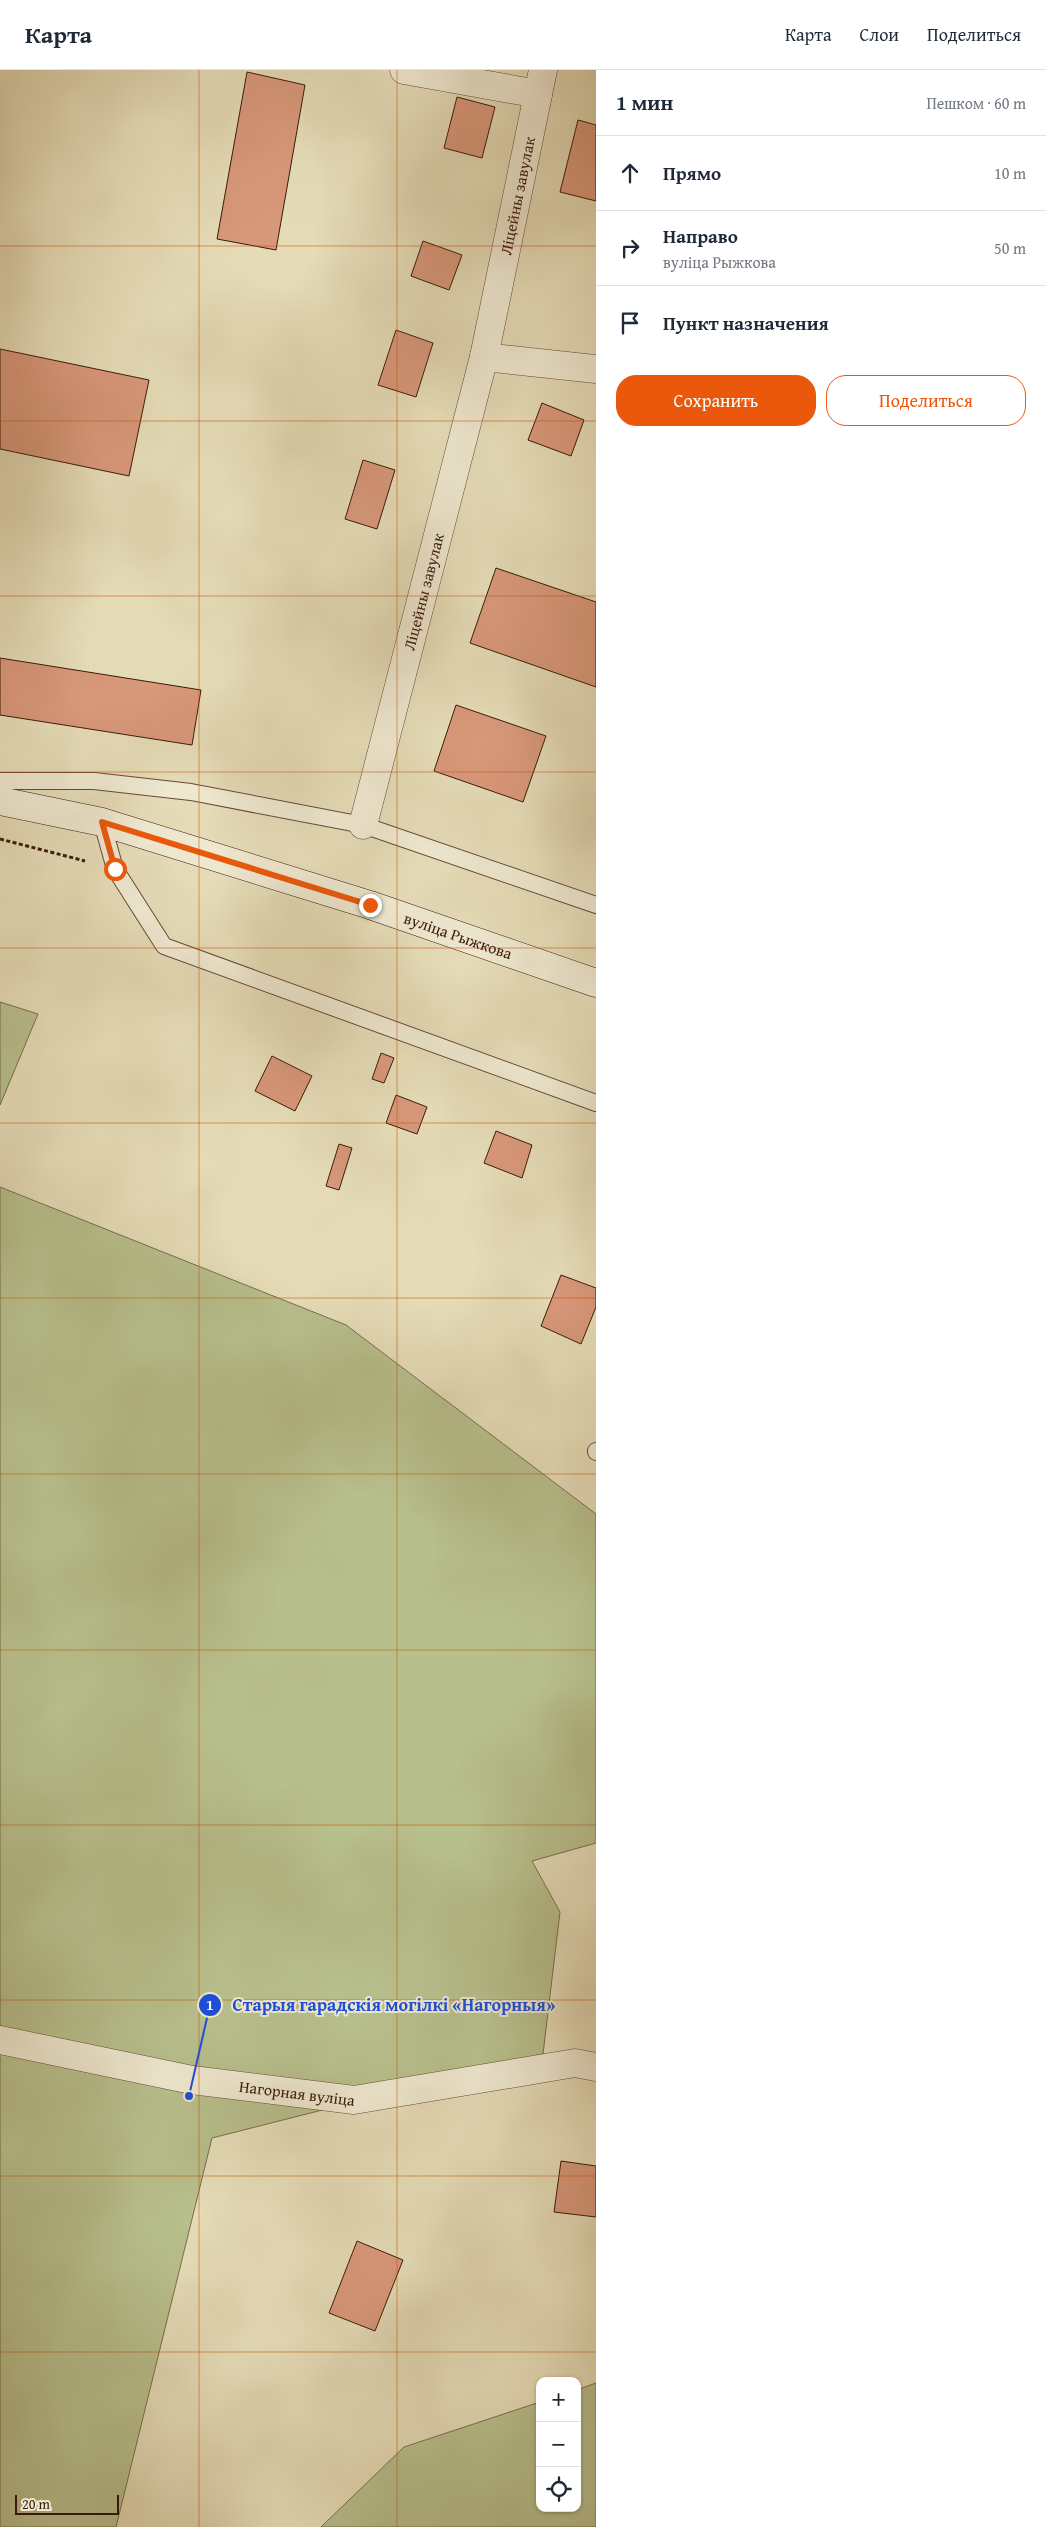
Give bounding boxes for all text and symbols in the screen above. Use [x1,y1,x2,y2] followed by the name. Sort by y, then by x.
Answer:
[25,17,92,52] text: Карта
[785,21,832,48] text: Карта
[860,21,899,48] text: Слои
[927,21,1021,48] text: Поделиться
[616,87,673,118] text: 1 мин
[926,91,1026,115] text: Пешком · 60 m
[493,134,541,257] street label: Ліцейны завулак
[616,159,644,187] icon: ahead
[663,159,721,187] text: Прямо
[994,161,1026,185] text: 10 m
[663,222,738,250] text: Направо
[616,234,644,262] icon: right
[994,236,1026,260] text: 50 m
[663,250,776,274] text: вуліца Рыжкова
[616,309,644,337] icon: arrive
[663,309,829,337] text: Пункт назначения
[616,375,816,426] button: Сохранить
[826,375,1026,426] button: Поделиться
[397,530,450,653] street label: Ліцейны завулак
[104,858,127,881] route start
[359,894,382,917] route end
[401,906,516,965] street label: вуліца Рыжкова
[197,1988,565,2021] callout: Старыя гарадскія могілкі «Нагорныя»
[233,1991,555,2018] text: Старыя гарадскія могілкі «Нагорныя»
[206,1994,214,2015] text: 1
[238,2074,357,2112] street label: Нагорная вуліца
[536,2377,581,2512] map controls
[536,2377,581,2422] button: +
[536,2422,581,2467] button: −
[536,2467,581,2512] button: locate
[15,2492,119,2515] scale bar
[22,2494,50,2514] text: 20 m

